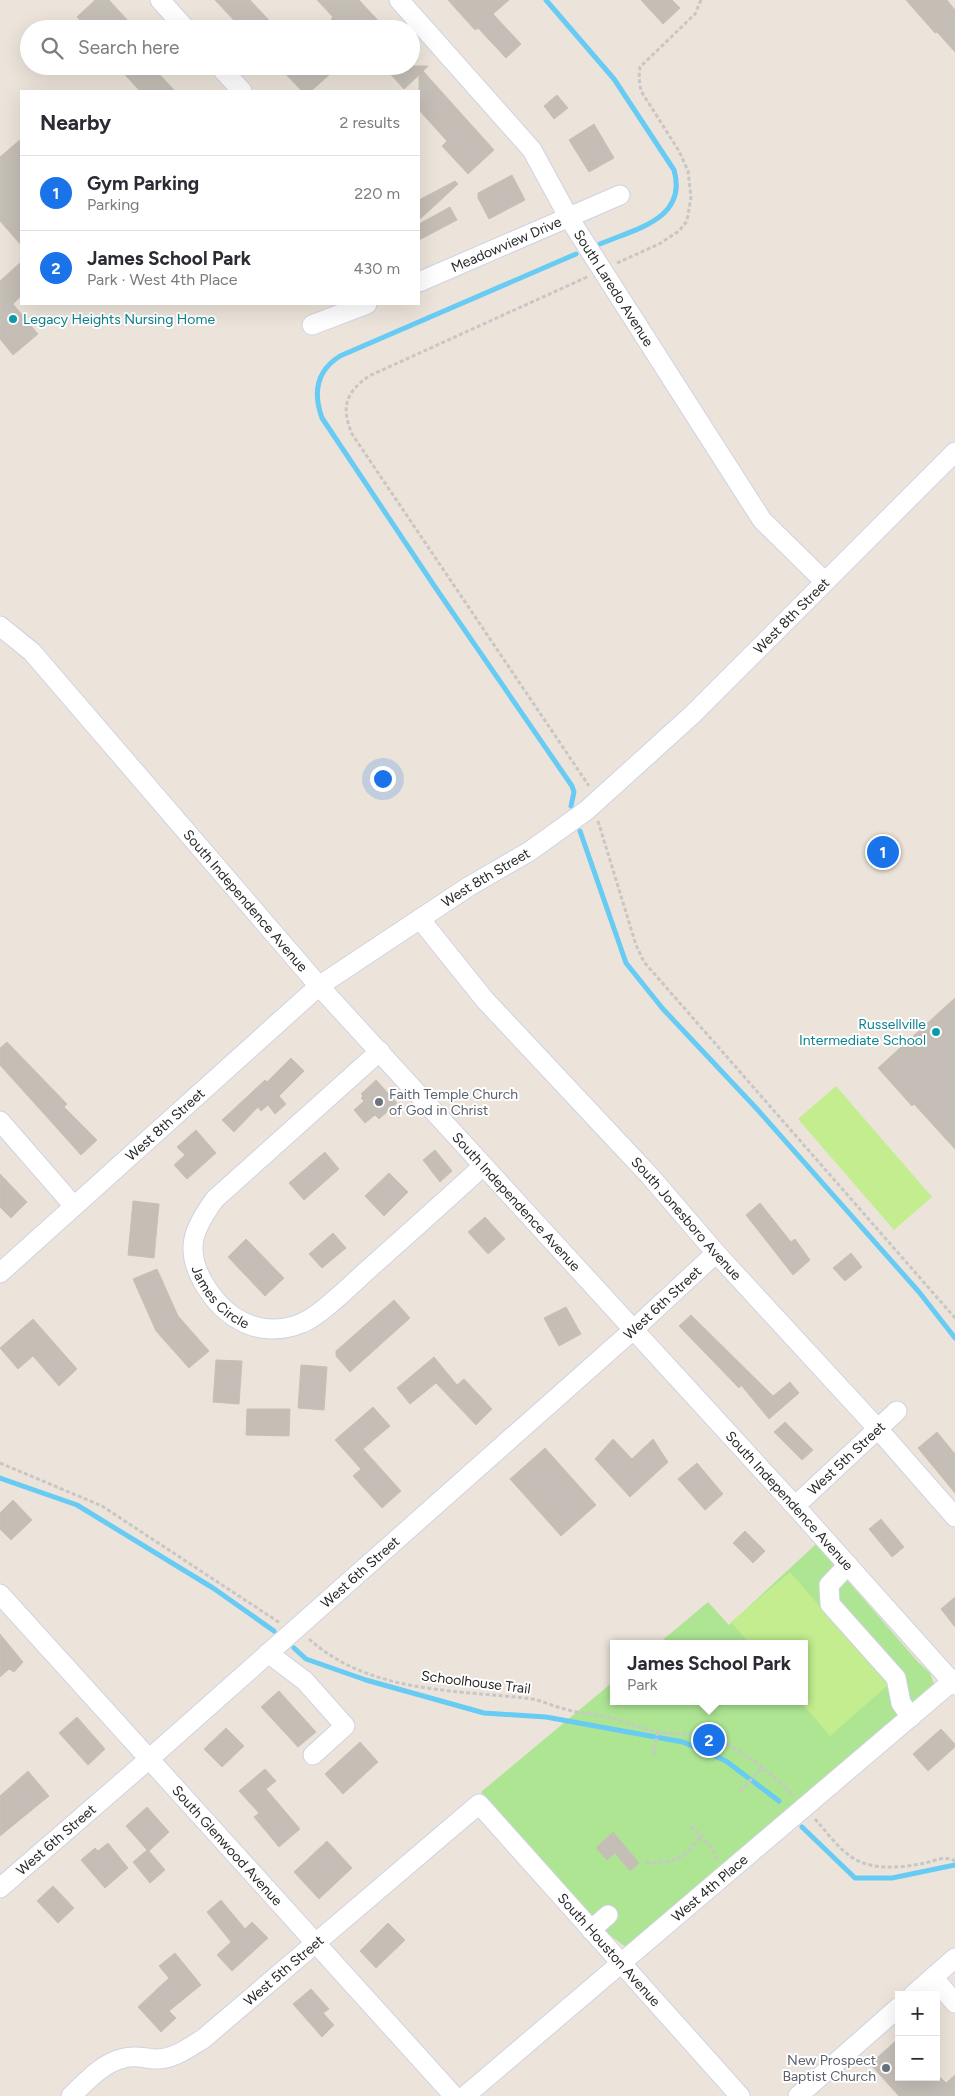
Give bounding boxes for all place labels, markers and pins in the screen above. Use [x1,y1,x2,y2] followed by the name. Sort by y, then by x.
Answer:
[23,311,215,328] place label: Legacy Heights Nursing Home
[7,313,19,325] marker: Legacy Heights Nursing Home
[867,833,899,871] pin: 1
[799,1016,926,1049] place label: Russellville Intermediate School
[930,1026,942,1038] marker: Russellville Intermediate School
[389,1086,518,1119] place label: Faith Temple Church of God in Christ
[373,1096,385,1108] marker: Faith Temple Church of God in Christ
[693,1721,725,1759] pin: 2
[782,2052,876,2085] place label: New Prospect Baptist Church
[880,2062,892,2074] marker: New Prospect Baptist Church

